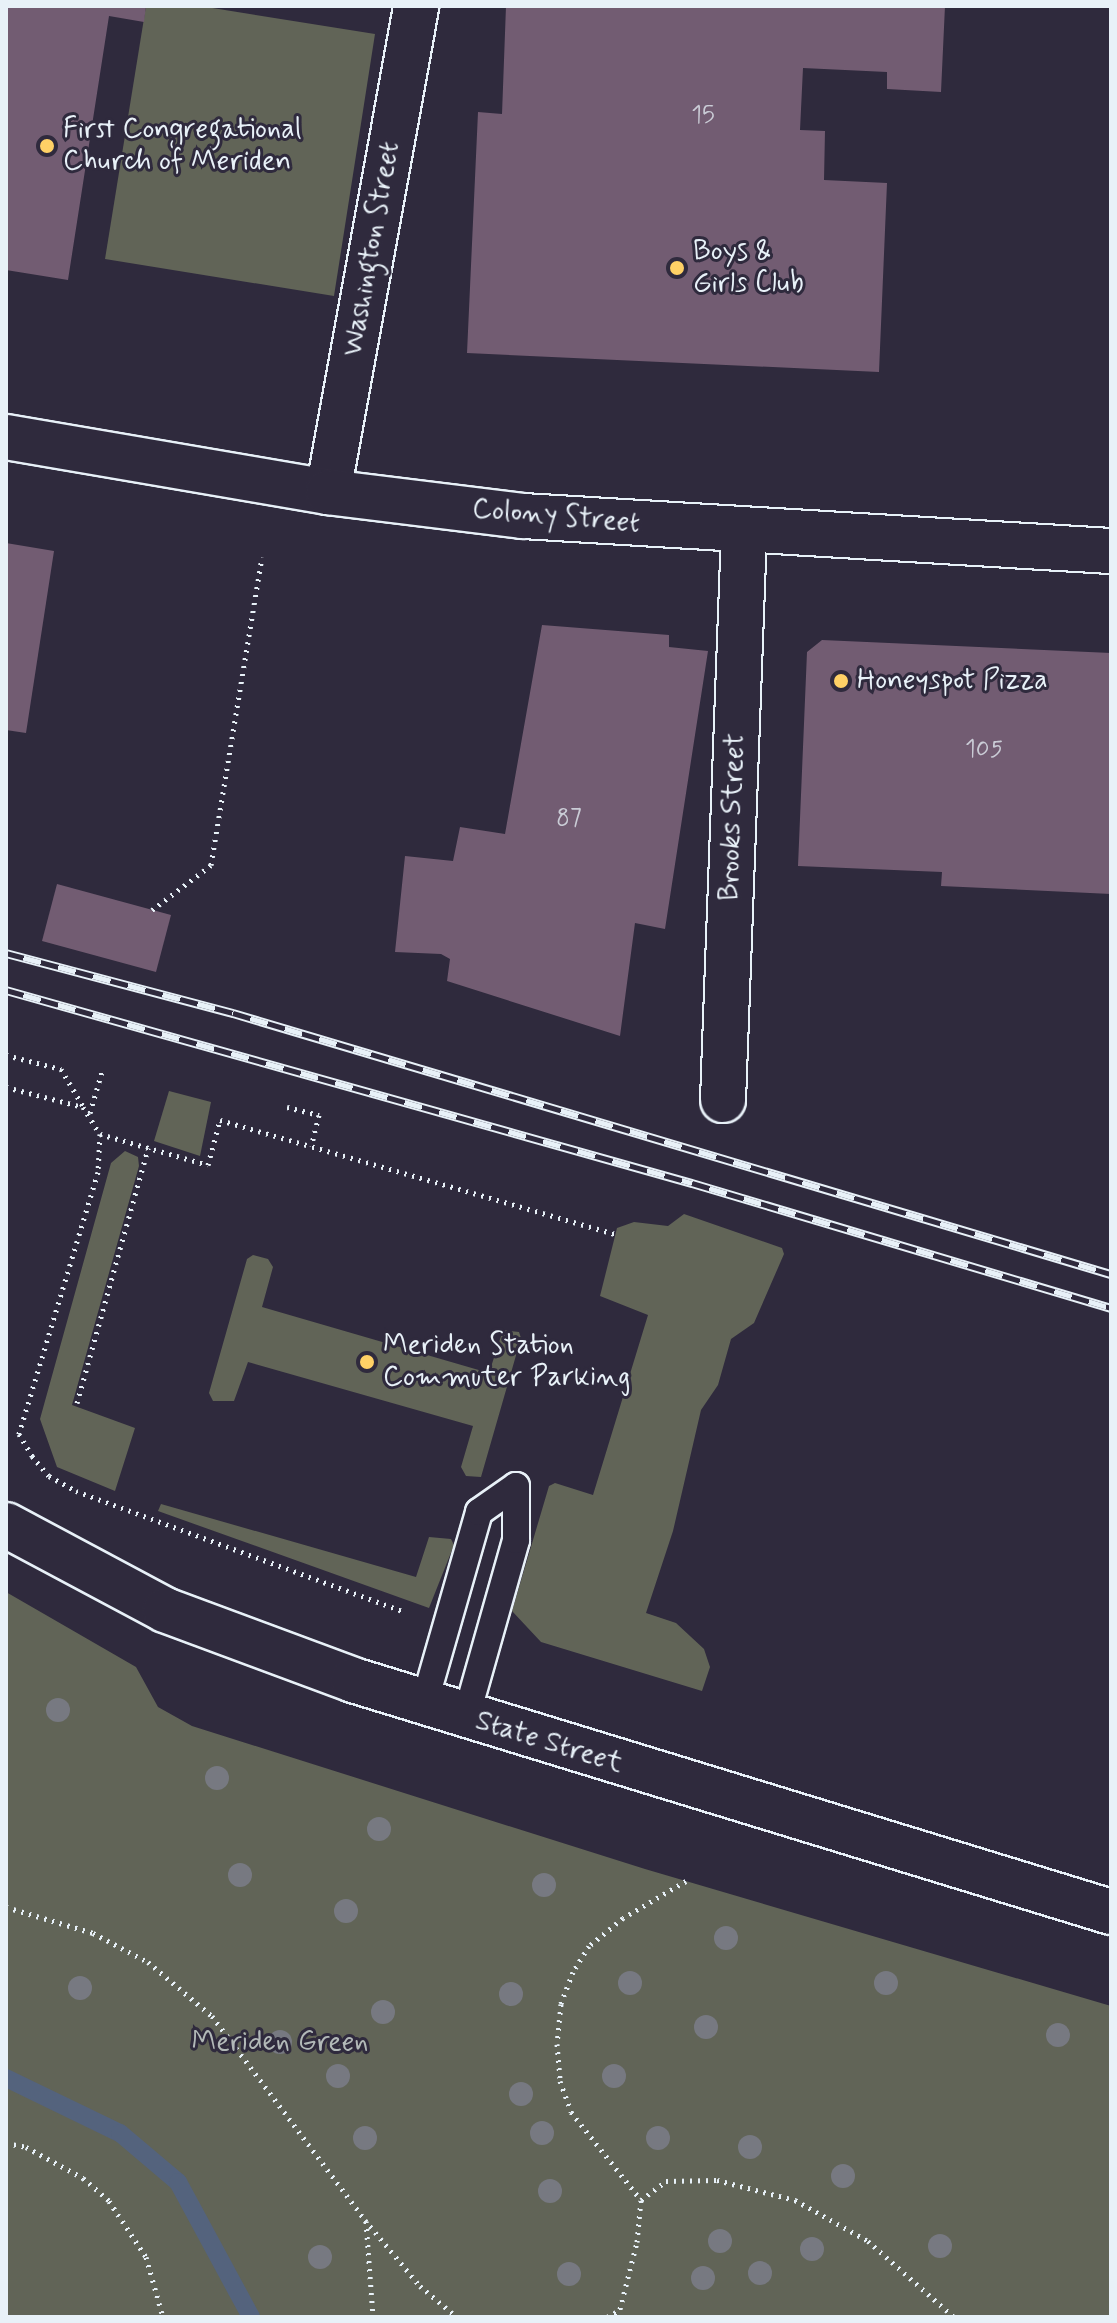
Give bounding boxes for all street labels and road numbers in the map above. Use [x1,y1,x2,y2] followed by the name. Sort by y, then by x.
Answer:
[336,137,408,361] street label: Washington Street
[468,493,644,541] street label: Colony Street
[713,733,753,901] street label: Brooks Street
[471,1705,627,1781] street label: State Street

